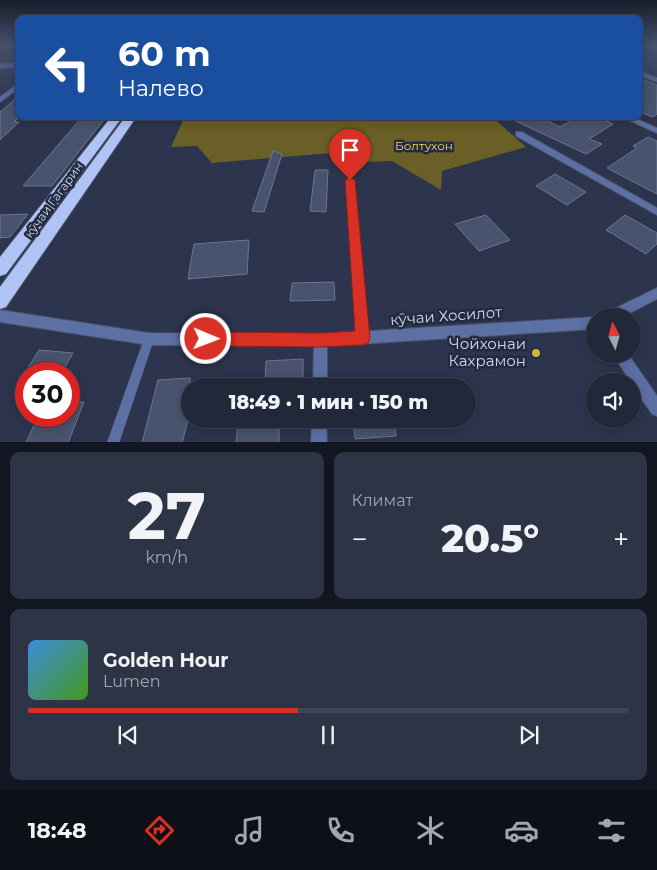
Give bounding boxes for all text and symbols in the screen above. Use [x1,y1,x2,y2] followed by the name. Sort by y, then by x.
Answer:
[118,32,211,75] text: 60 m
[35,35,100,100] icon: left
[118,75,204,102] text: Налево
[329,129,371,180] pin
[336,136,364,164] icon: arrive
[395,138,453,153] park label: Болтухон
[21,159,86,240] street label: кӯчаи Гагарин
[389,302,503,329] street label: кӯчаи Хосилот
[586,308,641,362] north arrow
[586,308,641,428] map controls
[179,312,231,364] position arrow
[449,334,526,370] place label: Чойхонаи Кахрамон
[530,347,542,359] marker: Чойхонаи Кахрамон
[15,362,80,427] speed limit sign: 30
[586,373,641,428] button: sound
[229,391,428,414] text: 18:49 · 1 мин · 150 m
[127,476,206,555] text: 27
[352,491,413,510] text: Климат
[441,515,539,562] text: 20.5°
[352,522,368,556] text: −
[613,522,629,556] text: +
[145,548,188,567] text: km/h
[103,649,229,672] text: Golden Hour
[103,672,161,691] text: Lumen
[114,721,142,749] icon: previous
[314,721,342,749] icon: pause
[515,721,543,749] icon: next
[142,813,177,848] icon: directions
[232,813,267,848] icon: music
[323,813,358,848] icon: phone
[413,813,448,848] icon: climate
[504,813,539,848] icon: car
[594,813,629,848] icon: filters
[28,817,87,844] text: 18:48

